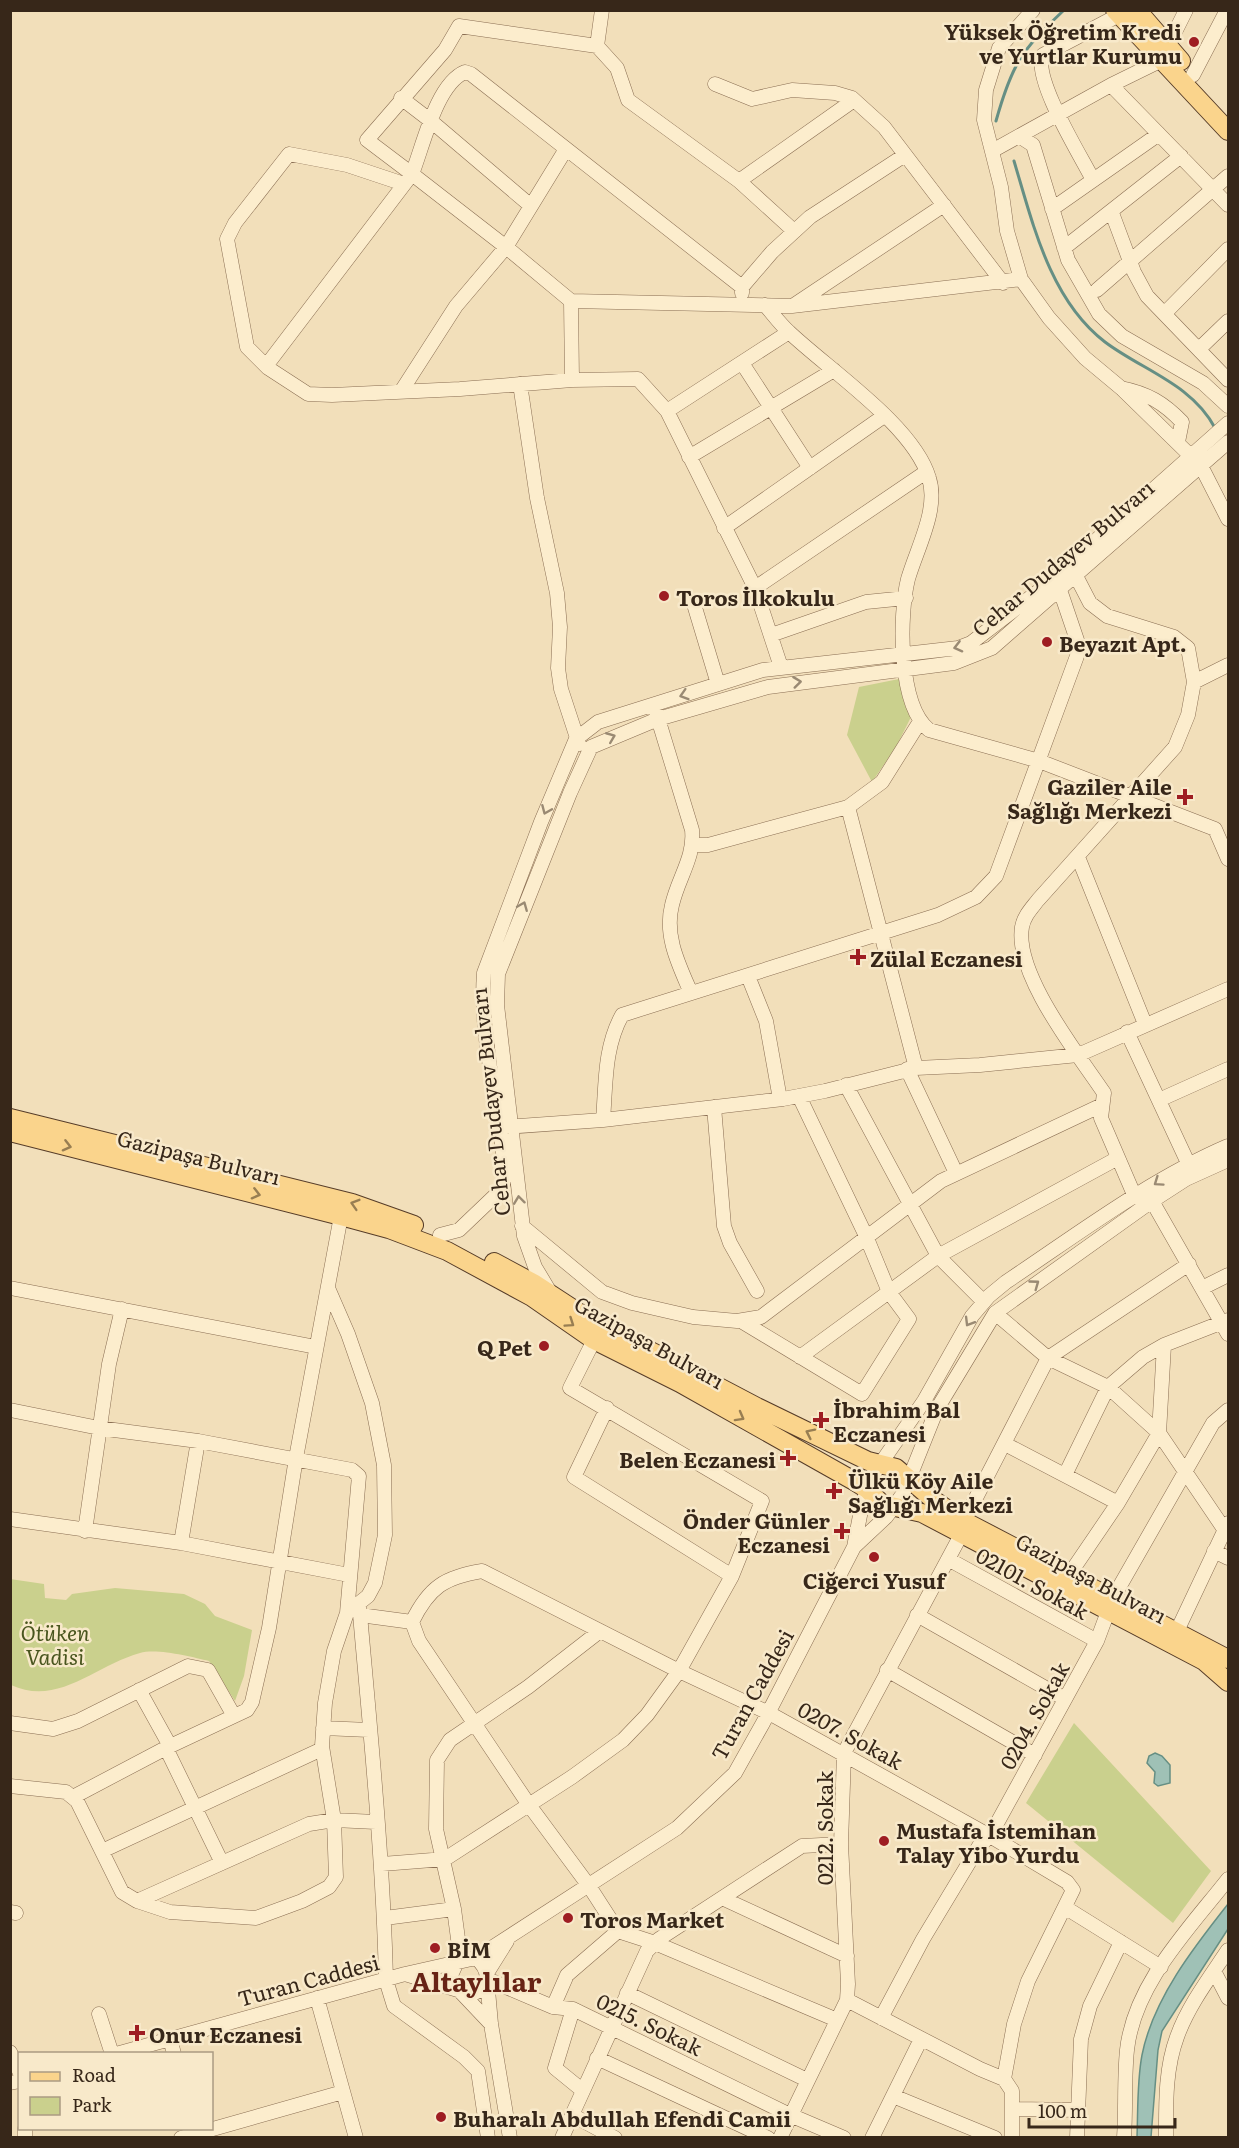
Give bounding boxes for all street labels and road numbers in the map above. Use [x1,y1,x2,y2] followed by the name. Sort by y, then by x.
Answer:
[964,471,1160,643] street label: Cehar Dudayev Bulvarı
[462,986,516,1218] street label: Cehar Dudayev Bulvarı
[114,1121,284,1191] street label: Gazipaşa Bulvarı
[569,1287,731,1395] street label: Gazipaşa Bulvarı
[1011,1524,1173,1630] street label: Gazipaşa Bulvarı
[971,1538,1095,1626] street label: 02101. Sokak
[702,1623,800,1765] street label: Turan Caddesi
[991,1655,1075,1775] street label: 0204. Sokak
[793,1692,909,1776] street label: 0207. Sokak
[808,1771,839,1885] street label: 0212. Sokak
[234,1945,382,2013] street label: Turan Caddesi
[592,1984,708,2062] street label: 0215. Sokak

